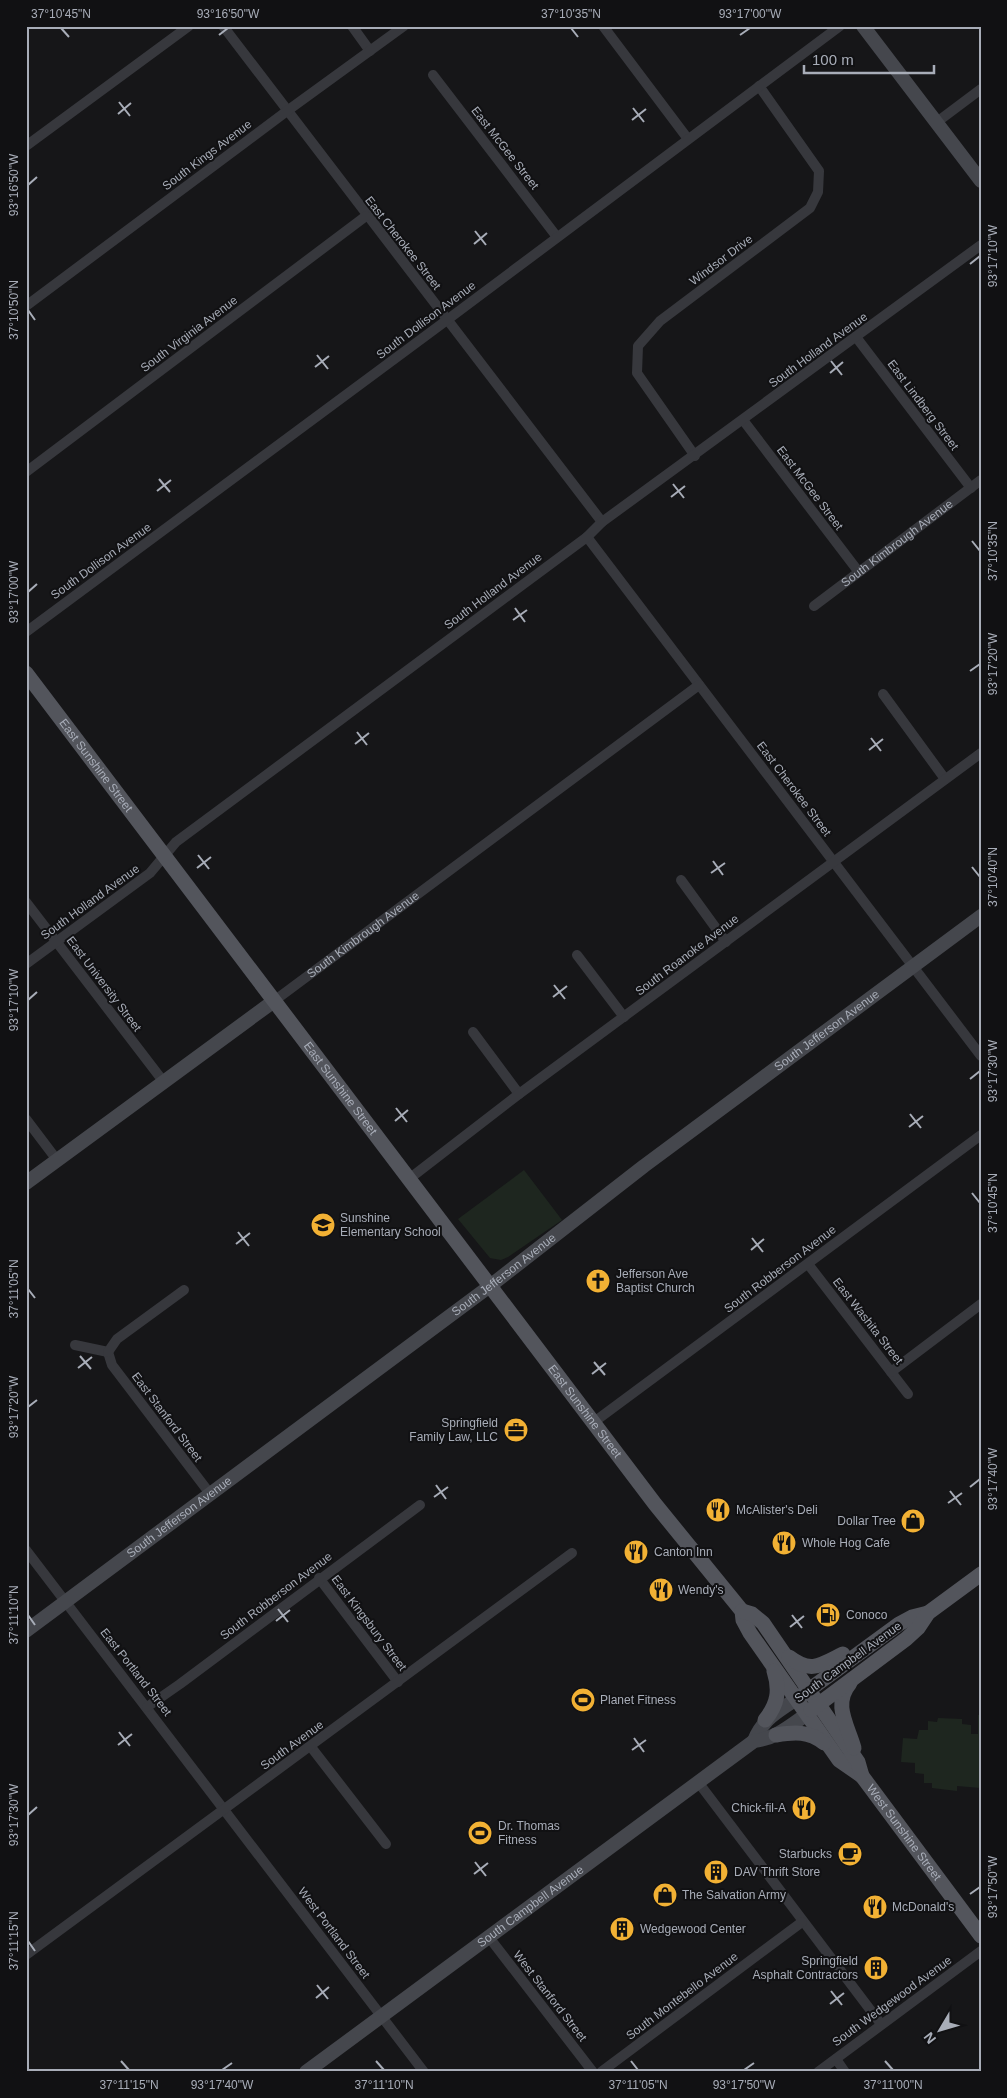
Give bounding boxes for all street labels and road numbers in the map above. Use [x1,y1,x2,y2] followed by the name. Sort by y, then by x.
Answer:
[468,104,542,193] street label: East McGee Street
[160,117,255,193] street label: South Kings Avenue
[362,193,444,293] street label: East Cherokee Street
[687,232,756,288] street label: Windsor Drive
[374,278,479,362] street label: South Dollison Avenue
[138,293,240,375] street label: South Virginia Avenue
[766,309,870,391] street label: South Holland Avenue
[884,357,962,453] street label: East Lindberg Street
[774,443,846,533] street label: East McGee Street
[838,497,956,590] street label: South Kimbrough Avenue
[48,520,154,602] street label: South Dollison Avenue
[441,550,545,632] street label: South Holland Avenue
[56,716,136,815] street label: East Sunshine Street
[754,739,835,840] street label: East Cherokee Street
[38,861,142,943] street label: South Holland Avenue
[304,888,422,981] street label: South Kimbrough Avenue
[633,911,742,998] street label: South Roanoke Avenue
[64,934,145,1035] street label: East University Street
[772,987,882,1074] street label: South Jefferson Avenue
[301,1039,380,1138] street label: East Sunshine Street
[721,1222,839,1316] street label: South Robberson Avenue
[449,1230,559,1319] street label: South Jefferson Avenue
[830,1275,906,1367] street label: East Washita Street
[545,1362,625,1461] street label: East Sunshine Street
[129,1370,206,1465] street label: East Stanford Street
[124,1473,235,1561] street label: South Jefferson Avenue
[217,1549,335,1643] street label: South Robberson Avenue
[328,1572,410,1674] street label: East Kingsbury Street
[792,1618,904,1705] street label: South Campbell Avenue
[97,1625,175,1719] street label: East Portland Street
[258,1717,327,1773] street label: South Avenue
[864,1782,945,1884] street label: West Sunshine Street
[474,1862,587,1950] street label: South Campbell Avenue
[295,1885,373,1982] street label: West Portland Street
[510,1948,590,2045] street label: West Stanford Street
[623,1949,741,2043] street label: South Montebello Avenue
[829,1953,955,2049] street label: South Wedgewood Avenue

